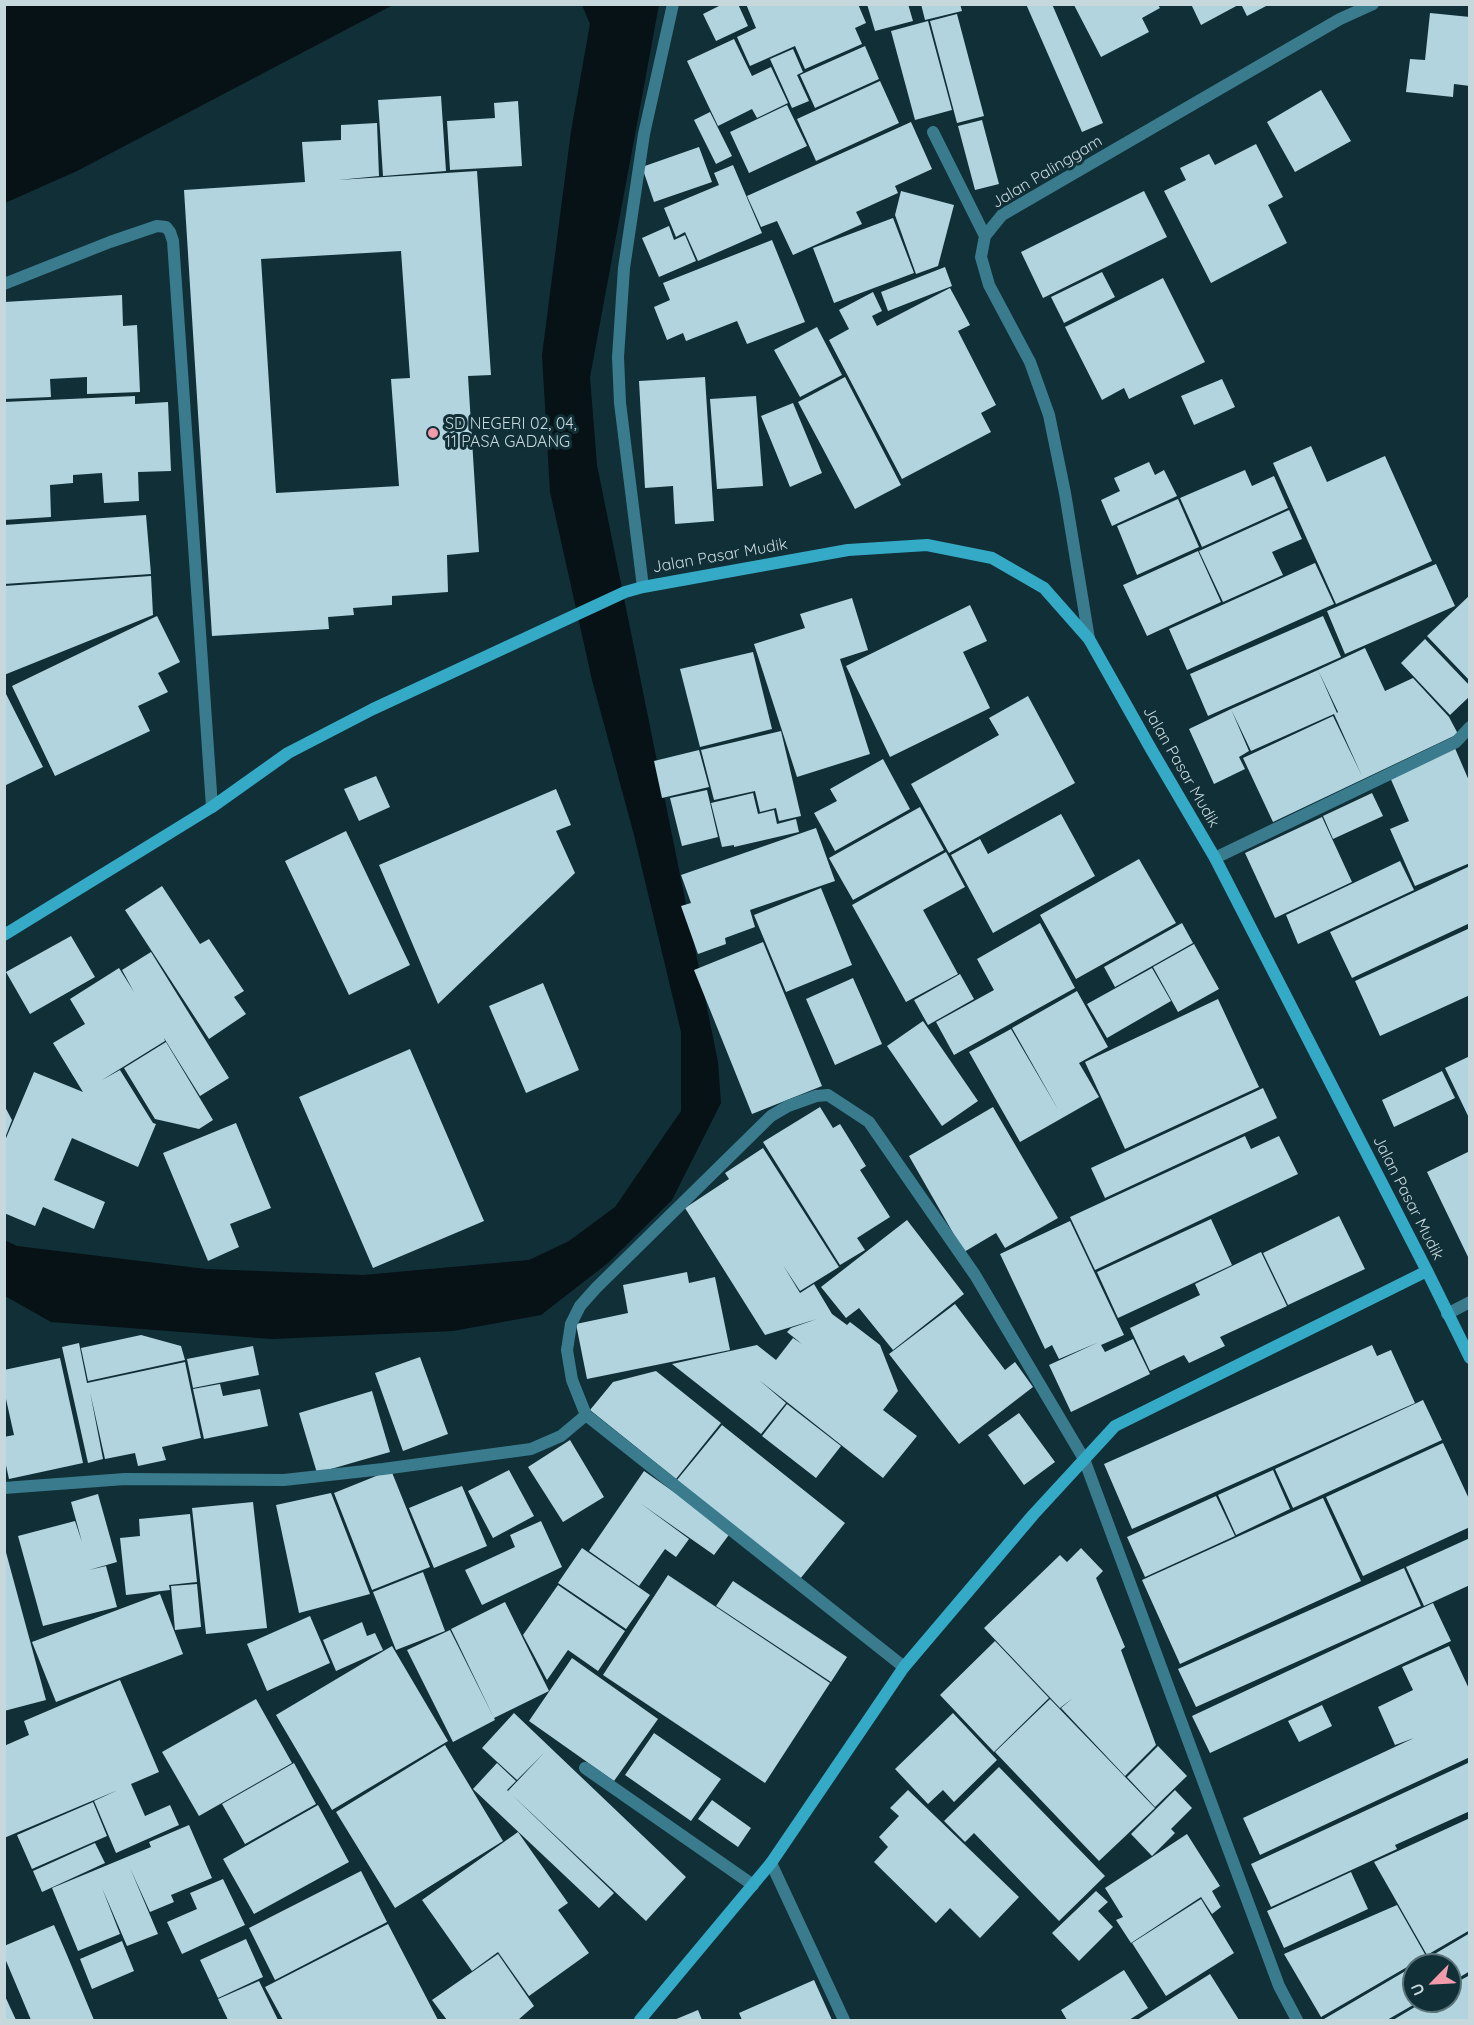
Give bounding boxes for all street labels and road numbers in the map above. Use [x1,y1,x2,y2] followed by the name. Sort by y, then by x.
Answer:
[988,131,1106,213] street label: Jalan Palinggam
[651,535,789,577] street label: Jalan Pasar Mudik
[1138,703,1224,831] street label: Jalan Pasar Mudik
[1368,1133,1448,1263] street label: Jalan Pasar Mudik

